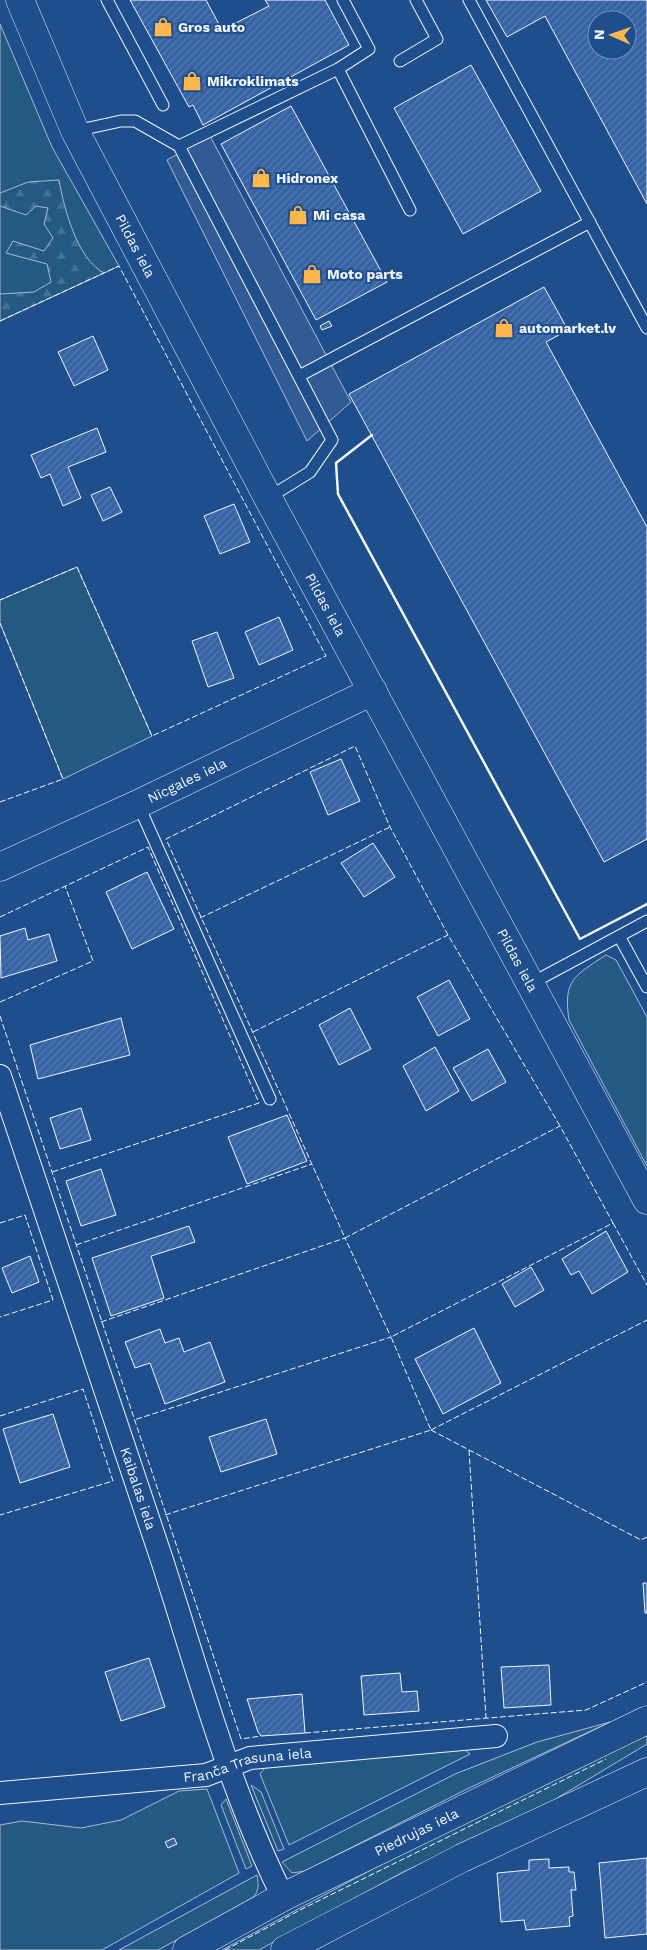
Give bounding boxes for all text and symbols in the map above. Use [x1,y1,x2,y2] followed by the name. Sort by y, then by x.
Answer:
[587,10,637,60] north arrow
[152,16,174,38] shop icon: Gros auto
[178,19,245,35] place label: Gros auto
[591,29,607,40] text: N
[181,70,203,92] shop icon: Mikroklimats
[207,73,299,89] place label: Mikroklimats
[250,167,272,189] shop icon: Hidronex
[276,170,339,186] place label: Hidronex
[287,204,309,226] shop icon: Mi casa
[313,207,366,223] place label: Mi casa
[112,212,159,281] street label: Pildas iela
[301,263,323,285] shop icon: Moto parts
[327,266,403,282] place label: Moto parts
[493,317,515,339] shop icon: automarket.lv
[519,320,616,336] place label: automarket.lv
[302,570,349,639] street label: Pildas iela
[145,755,229,806] street label: Nīcgales iela
[494,926,541,995] street label: Pildas iela
[117,1445,159,1532] street label: Kaibalas iela
[183,1744,313,1785] street label: Franča Trasuna iela
[372,1805,461,1859] street label: Piedrujas iela

